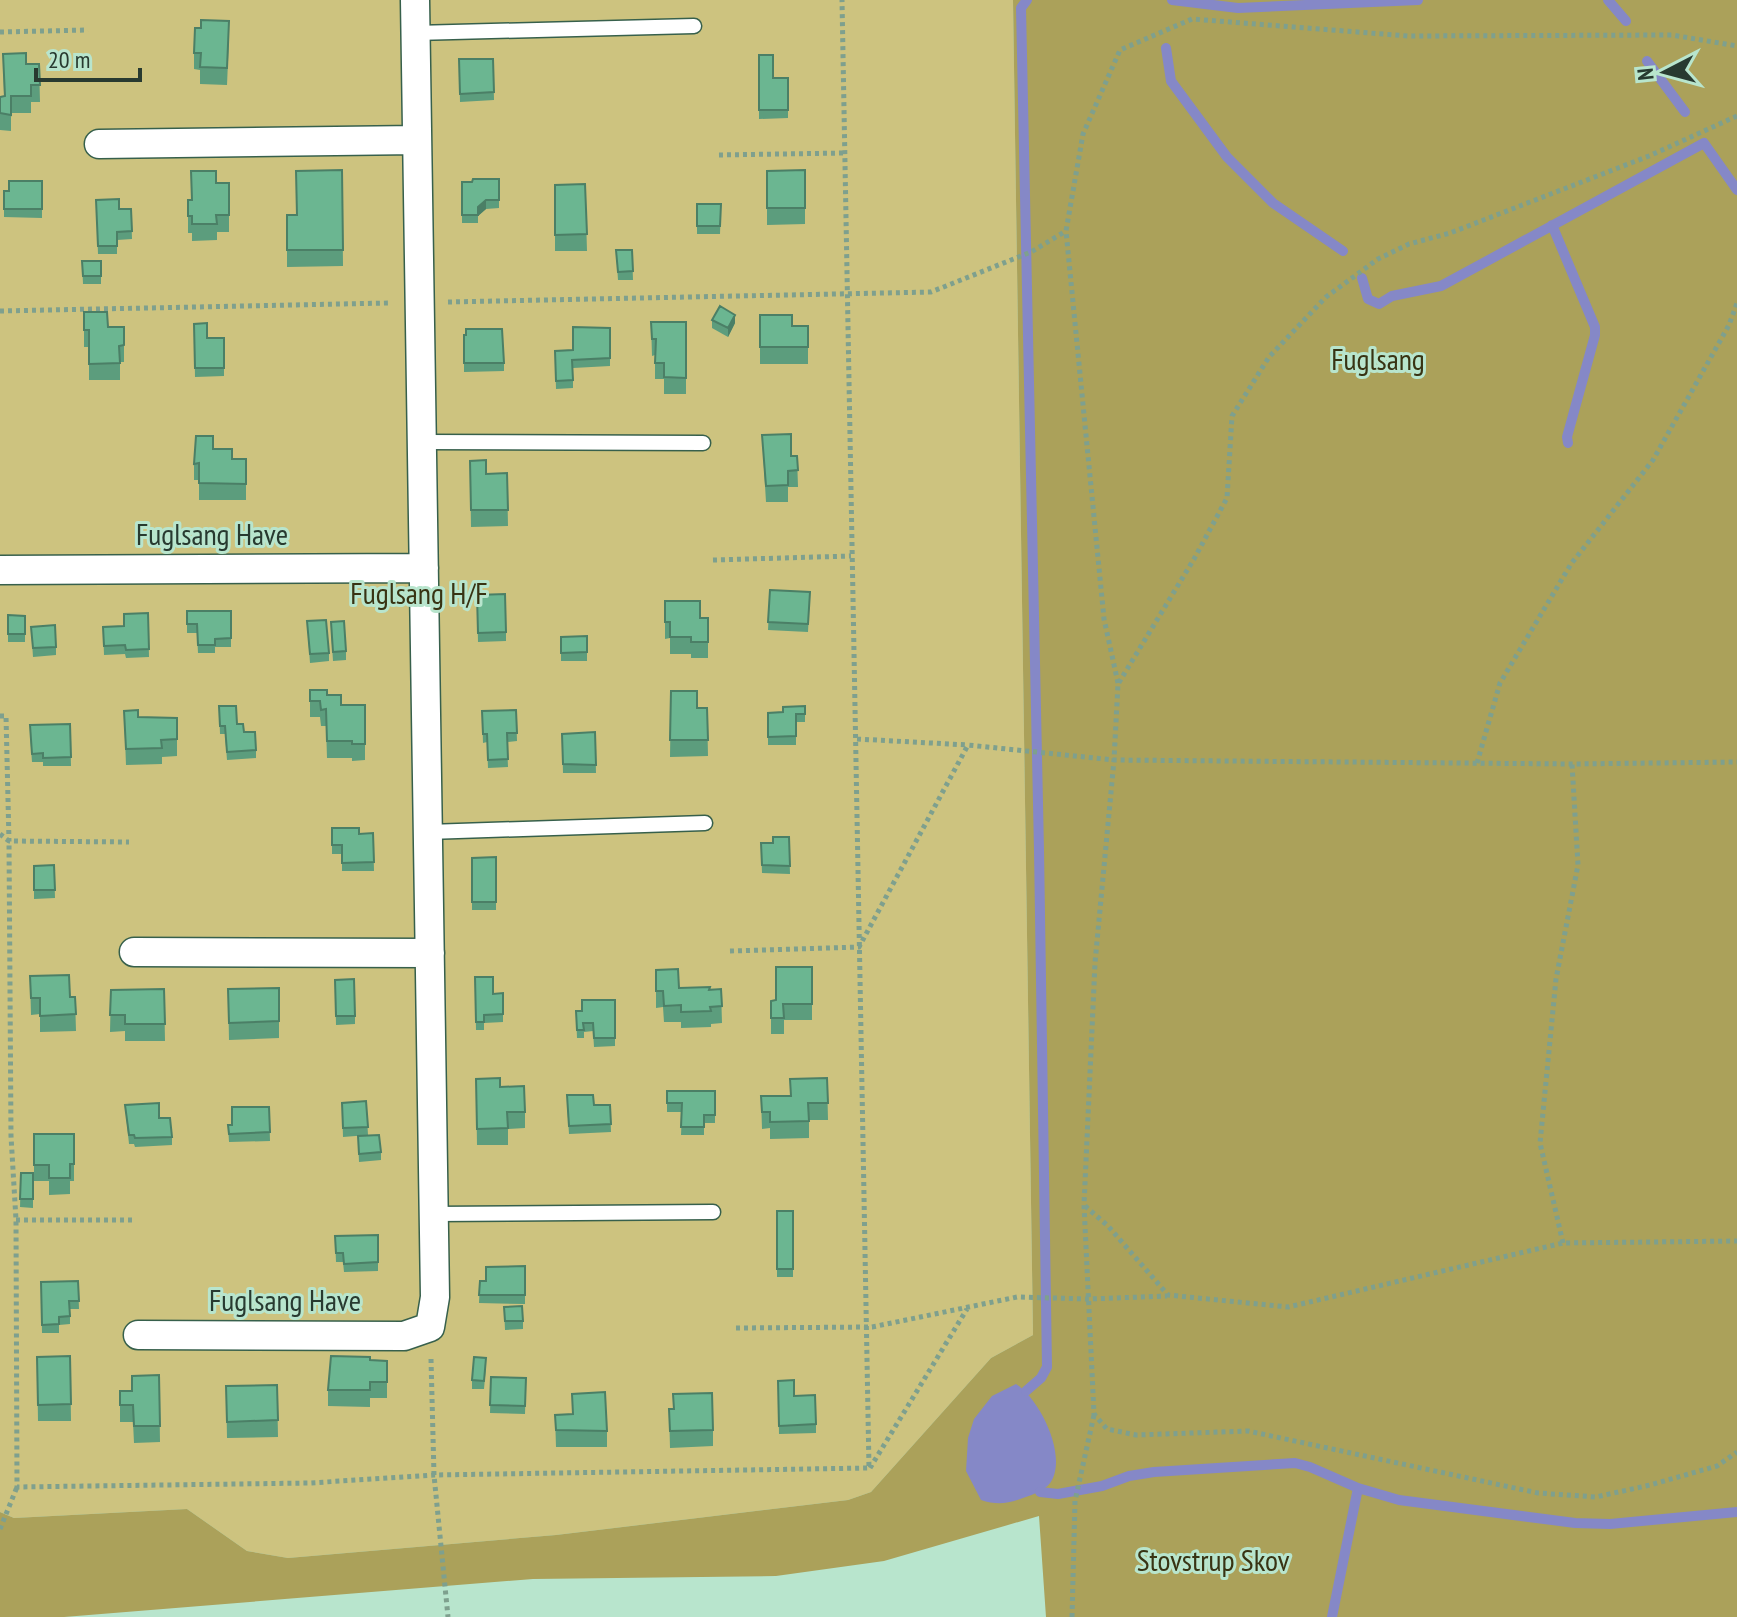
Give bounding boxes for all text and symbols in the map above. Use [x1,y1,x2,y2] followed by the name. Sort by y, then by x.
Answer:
[36,32,140,82] scale bar
[1625,32,1705,112] north arrow
[48,44,90,75] text: 20 m
[1631,67,1660,81] text: N
[1331,339,1425,378] park label: Fuglsang
[136,514,288,553] street label: Fuglsang Have
[350,573,488,612] park label: Fuglsang H/F
[209,1280,361,1319] street label: Fuglsang Have
[1137,1540,1290,1579] park label: Stovstrup Skov

